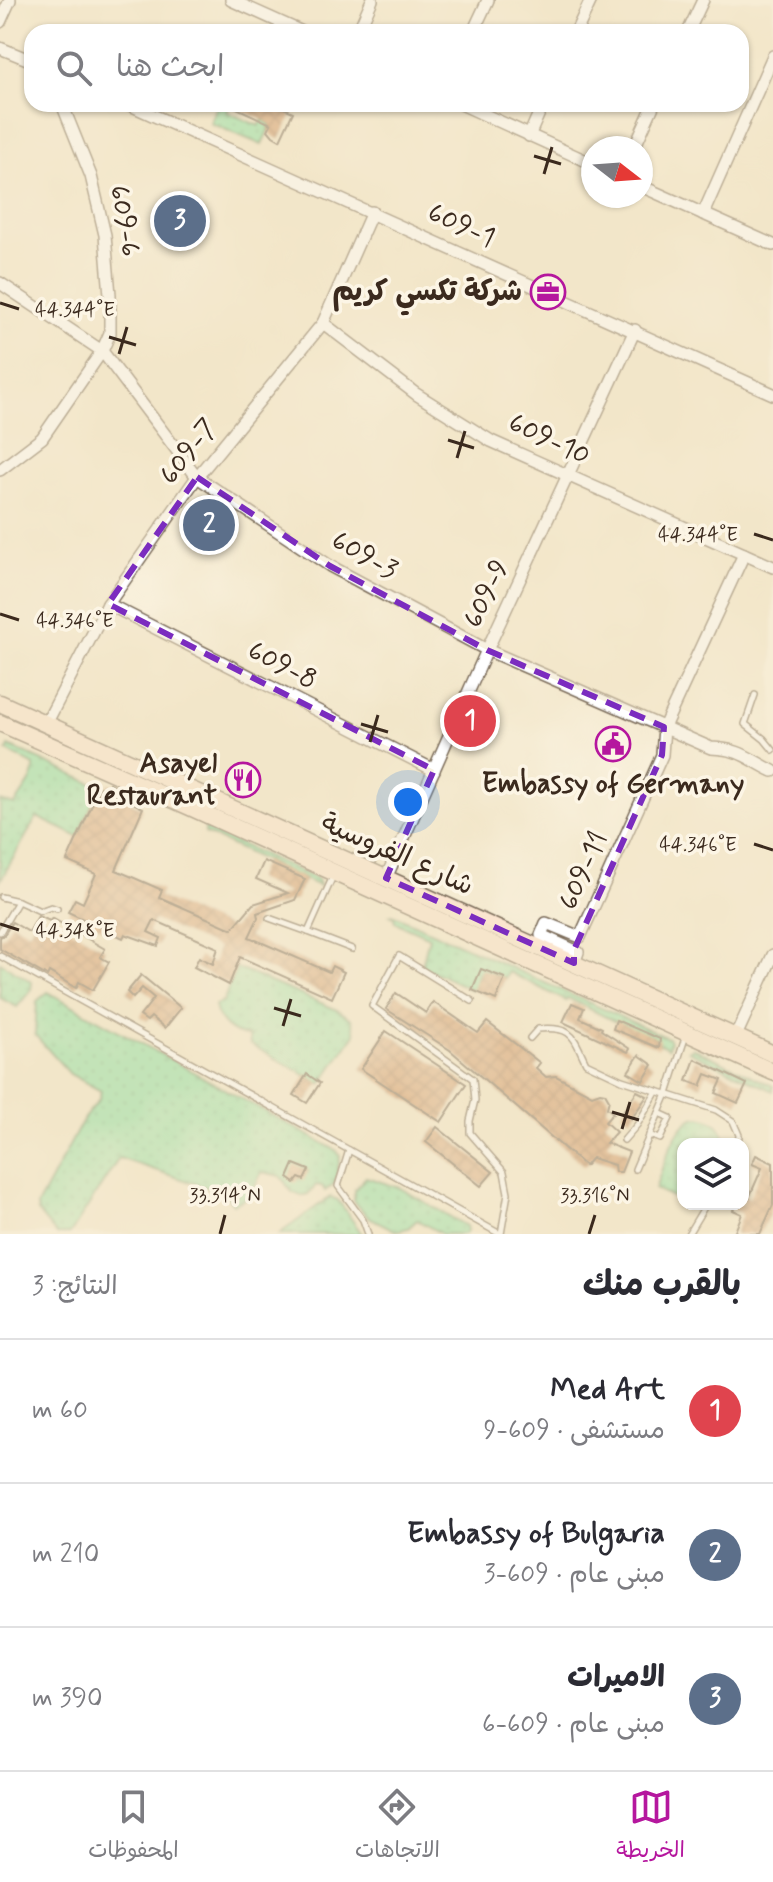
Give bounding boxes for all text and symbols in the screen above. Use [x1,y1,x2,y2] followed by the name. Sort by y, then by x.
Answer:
[24,24,749,112] search box
[52,46,96,90] icon: search
[116,48,224,87] text: ابحث هنا
[581,136,653,208] north arrow
[100,182,148,260] street label: 609-6
[154,191,206,251] pin: 3
[421,195,501,257] street label: 609-1
[529,273,567,311] office icon: شركة تكسي كريم
[332,274,522,316] place label: شركة تكسي كريم
[35,297,115,324] text: 44.344°E
[502,405,596,475] street label: 609-10
[151,411,227,493] street label: 609-7
[183,495,235,555] pin: 2
[658,522,738,549] text: 44.344°E
[324,523,404,589] street label: 609-3
[455,554,519,634] street label: 609-9
[36,608,114,635] text: 44.346°E
[241,633,323,699] street label: 609-8
[444,691,496,751] pin: 1
[594,725,632,763] public building icon: Embassy of Germany
[87,746,217,815] place label: Asayel Restaurant
[224,761,262,799] restaurant icon: Asayel Restaurant
[482,766,744,803] place label: Embassy of Germany
[388,782,428,822] your location
[315,805,479,905] street label: شارع الفروسية
[550,826,618,916] street label: 609-11
[659,832,737,859] text: 44.346°E
[36,918,114,945] text: 44.348°E
[677,1138,749,1210] map controls
[677,1138,749,1210] button: layers
[189,1183,261,1210] text: 33.314°N
[560,1183,630,1210] text: 33.316°N
[583,1263,741,1308] text: بالقرب منك
[32,1270,118,1304] text: النتائج: 3
[550,1370,665,1409] text: Med Art
[32,1394,88,1428] text: 60 m
[709,1394,721,1428] text: 1
[484,1414,665,1448] text: مستشفى · 609-9
[407,1514,665,1553] text: Embassy of Bulgaria
[32,1538,99,1572] text: 210 m
[709,1538,721,1572] text: 2
[484,1558,665,1592] text: مبنى عام · 609-3
[567,1658,665,1697] text: الاميرات
[32,1682,103,1716] text: 390 m
[709,1682,721,1716] text: 3
[482,1708,665,1742] text: مبنى عام · 609-6
[88,1785,179,1869] tab: المحفوظات
[355,1785,440,1869] tab: الاتجاهات
[616,1785,685,1869] tab: الخريطة

